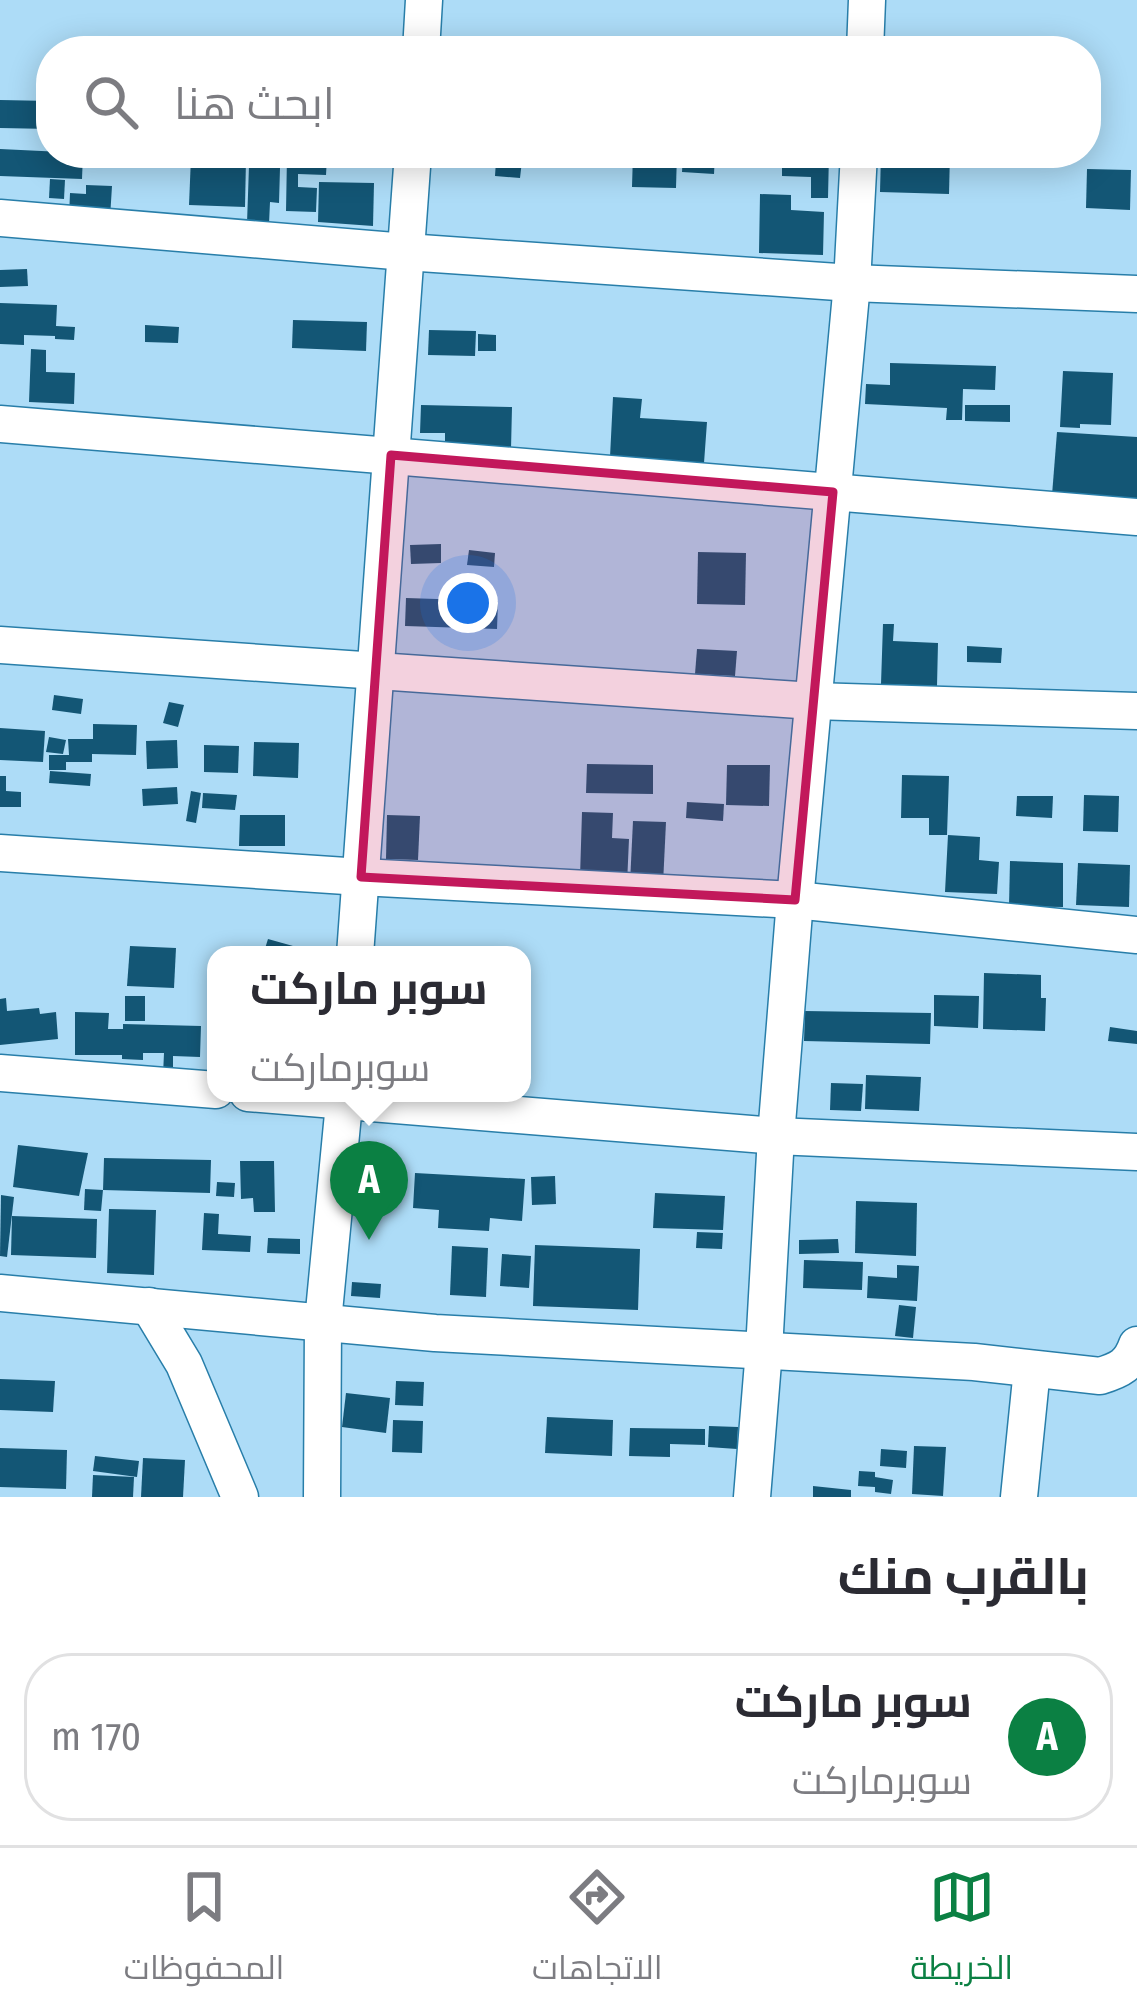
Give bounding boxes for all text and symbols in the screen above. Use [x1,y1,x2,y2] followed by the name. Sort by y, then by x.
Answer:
[36,36,1101,168] search box
[78,69,144,135] icon: search
[174,77,335,131] text: ابحث هنا
[438,573,498,633] your location
[207,946,531,1102] popup
[250,962,488,1016] text: سوبر ماركت
[250,1045,430,1091] text: سوبرماركت
[330,1141,408,1240] pin: A
[838,1546,1089,1608] text: بالقرب منك
[735,1675,972,1729] text: سوبر ماركت
[51,1714,141,1760] text: 170 m
[1036,1714,1058,1760] text: A
[792,1758,972,1804] text: سوبرماركت
[124,1864,284,1998] tab: المحفوظات
[532,1864,663,1998] tab: الاتجاهات
[910,1864,1013,1998] tab: الخريطة

